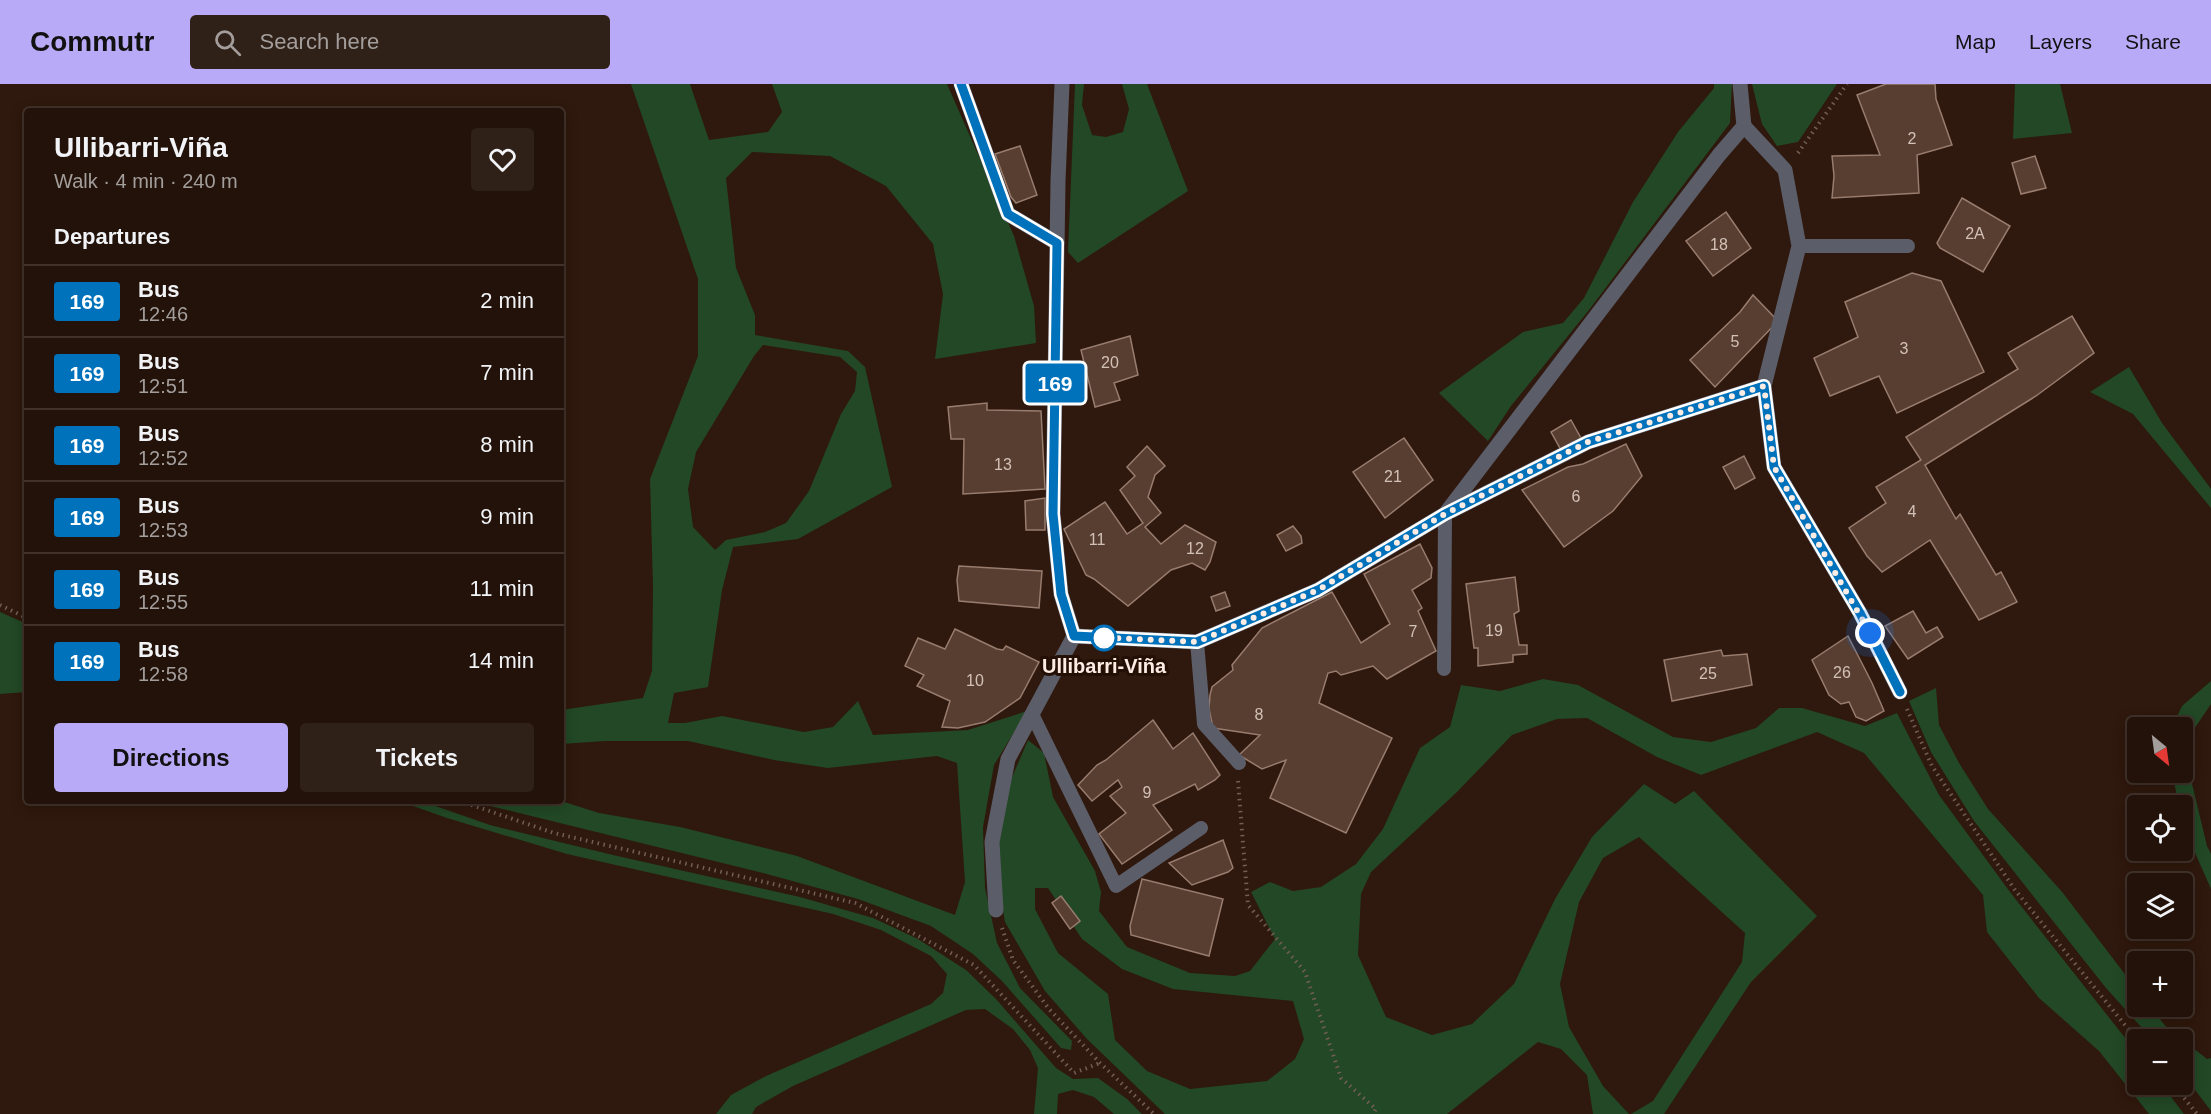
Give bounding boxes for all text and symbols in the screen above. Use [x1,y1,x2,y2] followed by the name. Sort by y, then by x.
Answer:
[190,15,610,69] search box
[30,26,154,57] text: Commutr
[211,26,244,59] icon: search
[259,29,379,54] text: Search here
[1955,30,1996,53] text: Map
[2029,30,2092,53] text: Layers
[2125,30,2181,53] text: Share
[471,128,534,191] button: heart
[1908,130,1917,147] house number: 2
[54,132,228,163] text: Ullibarri-Viña
[54,170,238,192] text: Walk · 4 min · 240 m
[54,224,170,249] text: Departures
[1965,225,1985,242] house number: 2A
[1710,236,1728,253] house number: 18
[138,277,180,302] text: Bus
[480,288,534,313] text: 2 min
[69,290,105,313] text: 169
[138,303,188,325] text: 12:46
[1731,333,1740,350] house number: 5
[1900,340,1909,357] house number: 3
[138,349,180,374] text: Bus
[1101,354,1119,371] house number: 20
[480,360,534,385] text: 7 min
[69,362,105,385] text: 169
[1020,364,1090,402] line badge: 169
[1037,372,1073,395] text: 169
[138,375,188,397] text: 12:51
[138,421,180,446] text: Bus
[480,432,534,457] text: 8 min
[69,434,105,457] text: 169
[138,447,188,469] text: 12:52
[994,456,1012,473] house number: 13
[1384,468,1402,485] house number: 21
[1572,488,1581,505] house number: 6
[138,493,180,518] text: Bus
[1908,503,1917,520] house number: 4
[480,504,534,529] text: 9 min
[69,506,105,529] text: 169
[138,519,188,541] text: 12:53
[1089,531,1105,548] house number: 11
[1186,540,1204,557] house number: 12
[138,565,180,590] text: Bus
[470,576,534,601] text: 11 min
[69,578,105,601] text: 169
[138,591,188,613] text: 12:55
[1855,618,1885,648] your location
[1485,622,1503,639] house number: 19
[1409,623,1418,640] house number: 7
[1091,625,1117,651] marker: Ullibarri-Viña
[138,637,180,662] text: Bus
[468,648,534,673] text: 14 min
[69,650,105,673] text: 169
[1042,655,1167,677] place label: Ullibarri-Viña
[138,663,188,685] text: 12:58
[1833,664,1851,681] house number: 26
[1699,665,1717,682] house number: 25
[966,672,984,689] house number: 10
[1255,706,1264,723] house number: 8
[2127,717,2193,783] north arrow
[2127,717,2193,1095] map controls
[54,723,288,792] button: Directions
[300,723,534,792] button: Tickets
[1143,784,1152,801] house number: 9
[2127,795,2193,861] button: locate
[2127,873,2193,939] button: layers
[2127,951,2193,1017] button: +
[2127,1029,2193,1095] button: −

